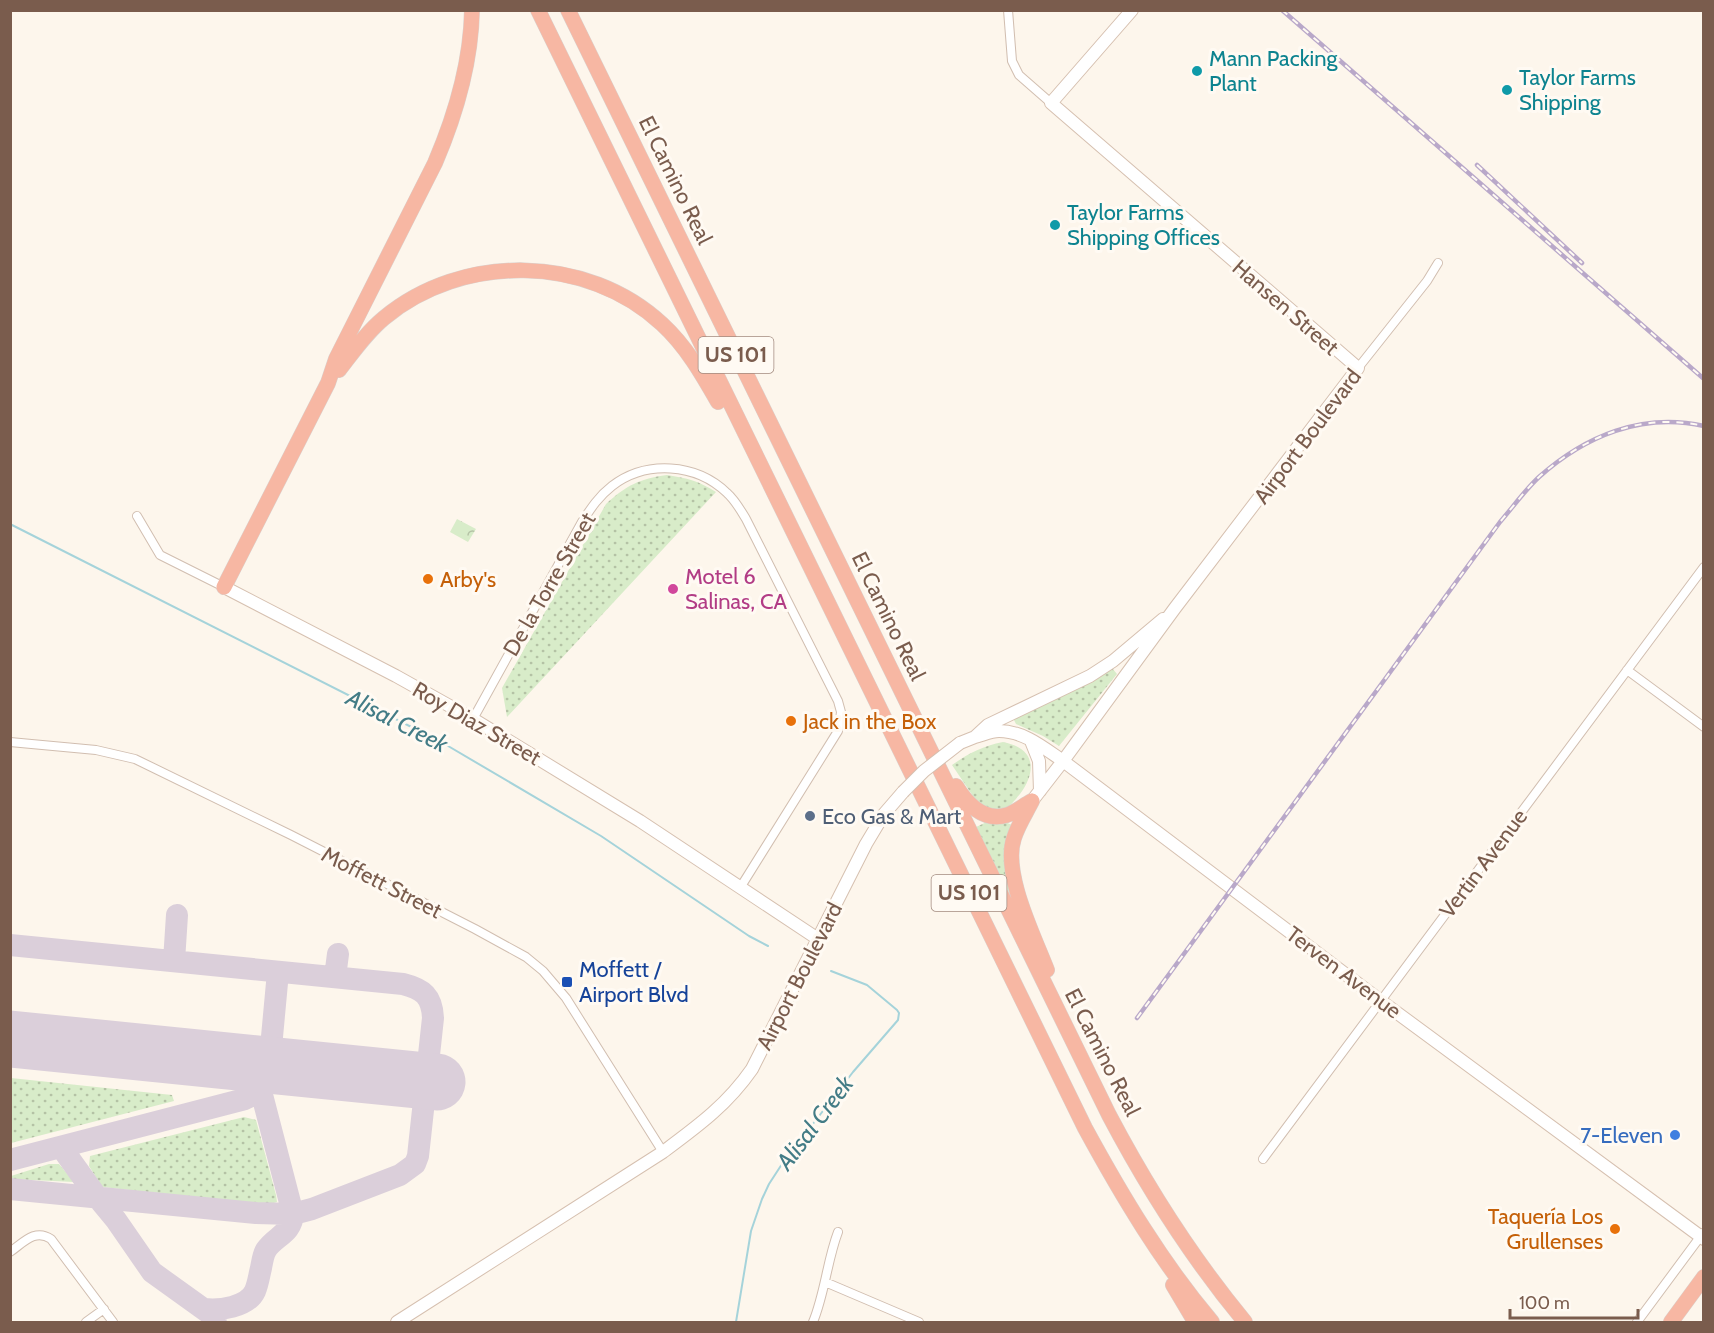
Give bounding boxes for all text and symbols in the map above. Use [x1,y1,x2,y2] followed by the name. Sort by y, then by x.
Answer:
[1209,45,1338,97] place label: Mann Packing Plant
[1190,64,1204,78] marker: Mann Packing Plant
[1519,64,1636,116] place label: Taylor Farms Shipping
[1500,83,1514,97] marker: Taylor Farms Shipping
[633,112,719,250] street label: El Camino Real
[1067,199,1220,251] place label: Taylor Farms Shipping Offices
[1048,218,1062,232] marker: Taylor Farms Shipping Offices
[1227,254,1345,361] street label: Hansen Street
[698,337,774,373] road number: US 101
[1248,363,1367,509] street label: Airport Boulevard
[497,507,602,661] street label: De la Torre Street
[846,548,932,686] street label: El Camino Real
[685,563,787,615] place label: Motel 6 Salinas, CA
[440,566,496,593] place label: Arby's
[421,572,435,586] marker: Arby's
[666,582,680,596] marker: Motel 6 Salinas, CA
[408,676,546,771] street label: Roy Diaz Street
[341,682,453,759] water label: Alisal Creek
[802,708,937,735] place label: Jack in the Box
[784,714,798,728] marker: Jack in the Box
[822,803,962,830] place label: Eco Gas & Mart
[1434,804,1533,923] street label: Vertin Avenue
[803,809,817,823] marker: Eco Gas & Mart
[317,841,447,925] street label: Moffett Street
[932,875,1006,911] road number: US 101
[751,898,848,1055] street label: Airport Boulevard
[1281,920,1407,1024] street label: Terven Avenue
[579,956,689,1008] place label: Moffett / Airport Blvd
[560,975,574,989] marker: Moffett / Airport Blvd
[1059,984,1147,1121] street label: El Camino Real
[769,1069,860,1176] water label: Alisal Creek
[1580,1122,1663,1149] place label: 7-Eleven
[1668,1128,1682,1142] marker: 7-Eleven
[1488,1203,1603,1255] place label: Taquería Los Grullenses
[1608,1222,1622,1236] marker: Taquería Los Grullenses
[1510,1282,1638,1320] scale bar
[1519,1292,1570,1314] text: 100 m

